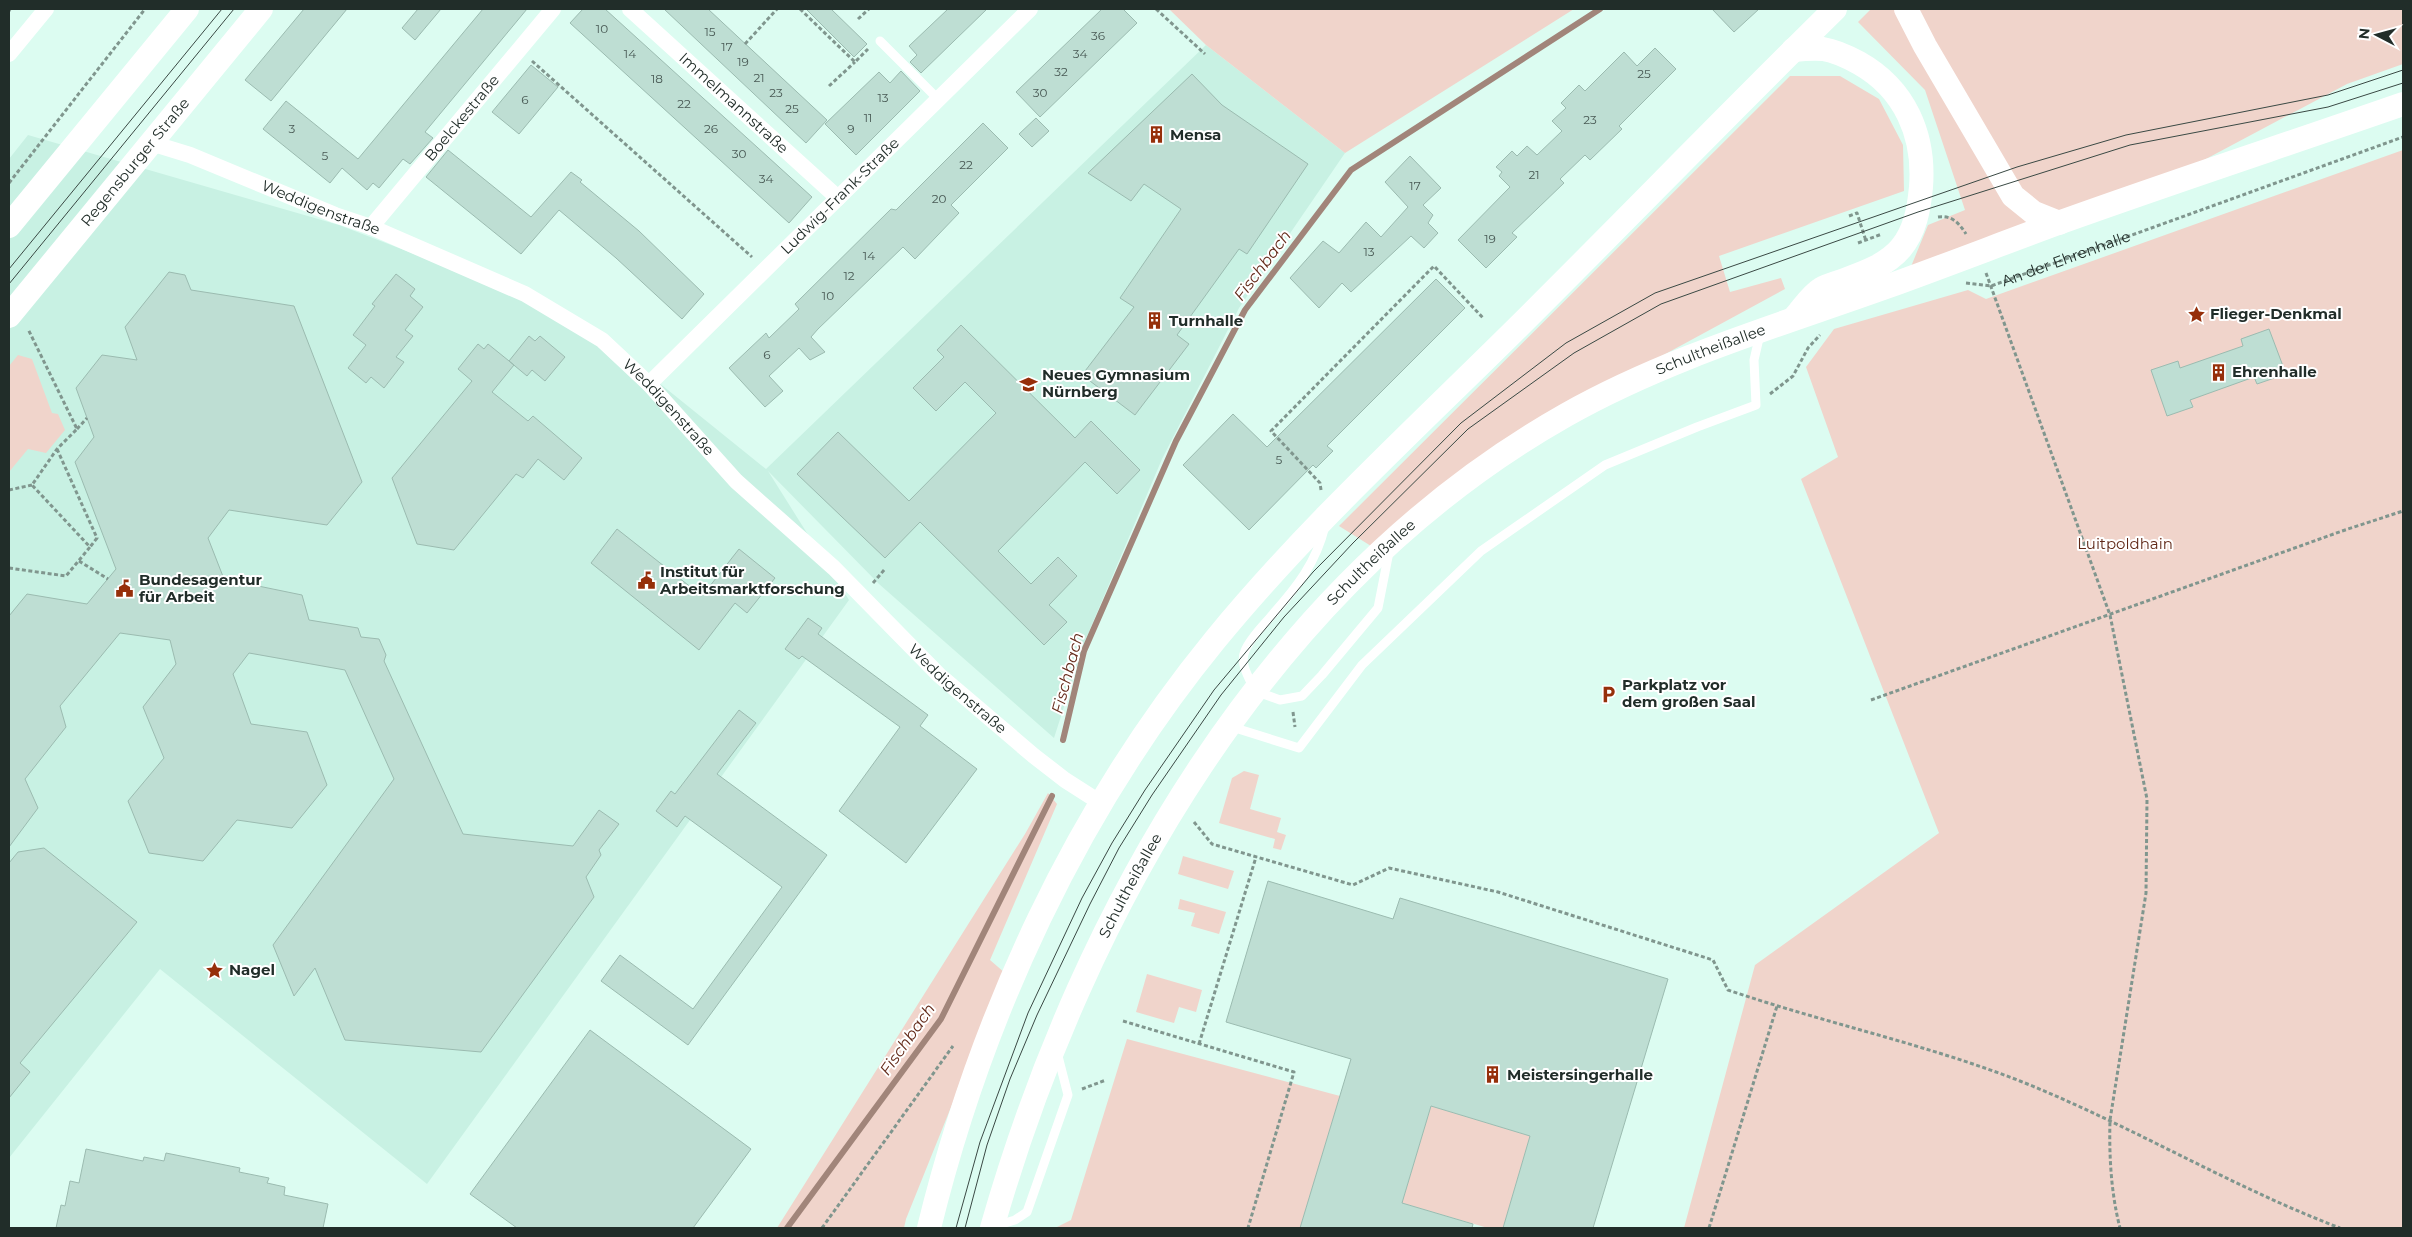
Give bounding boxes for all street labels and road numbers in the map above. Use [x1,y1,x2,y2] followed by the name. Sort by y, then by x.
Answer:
[675,48,793,157] street label: Immelmannstraße
[420,71,503,165] street label: Boelckestraße
[77,94,193,230] street label: Regensburger Straße
[776,133,903,258] street label: Ludwig-Frank-Straße
[259,176,383,239] street label: Weddigenstraße
[1999,226,2133,290] street label: An der Ehrenhalle
[1653,320,1768,379] street label: Schultheißallee
[619,355,719,459] street label: Weddigenstraße
[1322,515,1419,609] street label: Schultheißallee
[905,640,1011,738] street label: Weddigenstraße
[1094,830,1166,941] street label: Schultheißallee

